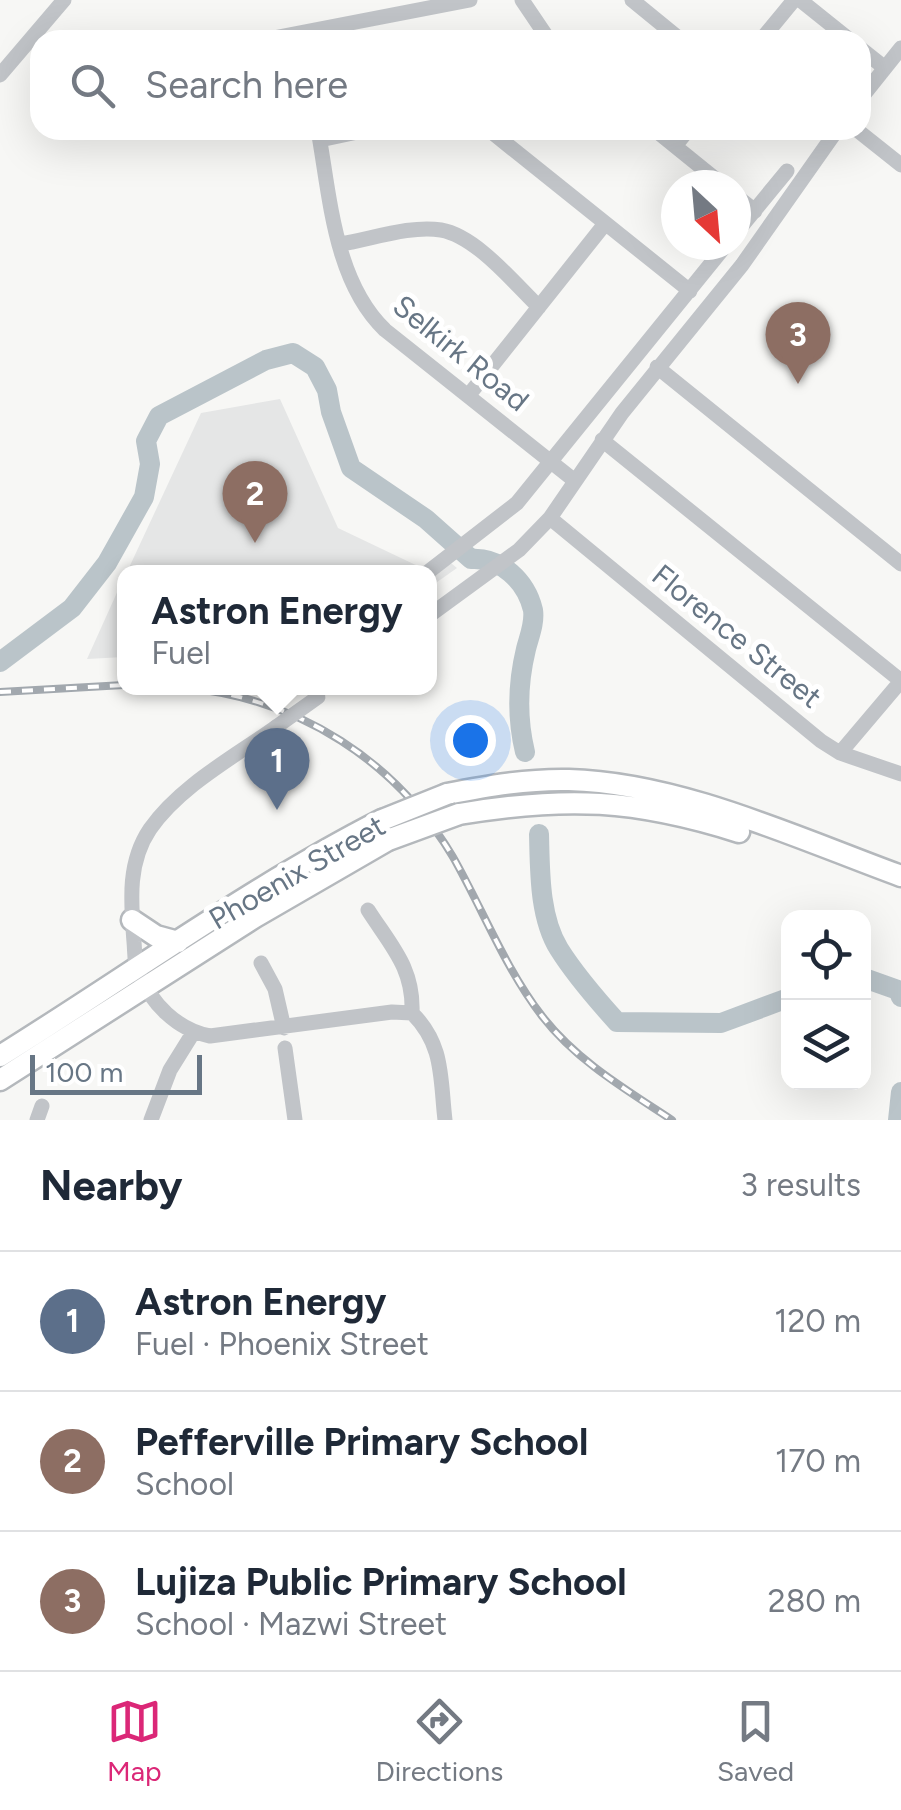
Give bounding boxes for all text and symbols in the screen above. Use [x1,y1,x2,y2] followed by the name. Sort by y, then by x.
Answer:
[30,30,871,140] search box
[65,58,120,113] icon: search
[145,62,348,108] text: Search here
[661,170,751,260] north arrow
[386,287,536,419] street label: Selkirk Road
[766,302,830,384] pin: 3
[222,460,288,543] pin: 2
[645,556,829,716] street label: Florence Street
[117,565,437,695] popup
[151,588,403,634] text: Astron Energy
[151,634,211,672] text: Fuel
[445,715,496,766] your location
[244,728,310,810] pin: 1
[202,807,392,937] street label: Phoenix Street
[781,910,871,1090] map controls
[781,910,871,1000] button: locate
[781,1000,871,1090] button: layers
[30,1050,202,1094] scale bar
[45,1055,123,1089] text: 100 m
[40,1160,182,1211] text: Nearby
[741,1166,861,1204] text: 3 results
[135,1279,386,1325] text: Astron Energy
[66,1302,79,1340] text: 1
[774,1302,861,1340] text: 120 m
[135,1325,429,1363] text: Fuel · Phoenix Street
[135,1419,588,1465] text: Pefferville Primary School
[63,1442,82,1480] text: 2
[775,1442,861,1480] text: 170 m
[135,1465,234,1503] text: School
[135,1559,627,1605] text: Lujiza Public Primary School
[64,1582,81,1620] text: 3
[768,1582,861,1620] text: 280 m
[135,1605,447,1643] text: School · Mazwi Street
[107,1694,162,1788] tab: Map
[376,1694,503,1788] tab: Directions
[717,1694,794,1788] tab: Saved

